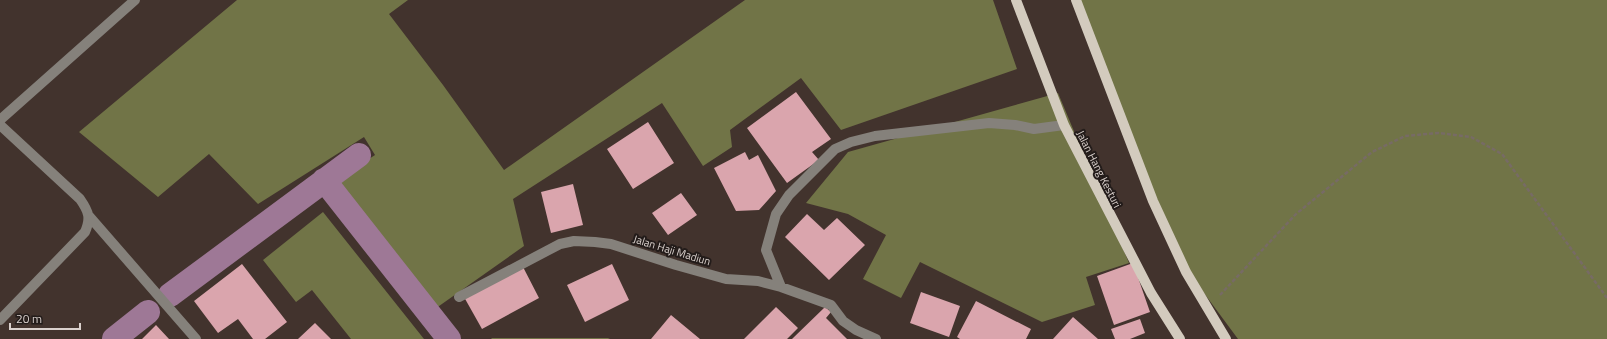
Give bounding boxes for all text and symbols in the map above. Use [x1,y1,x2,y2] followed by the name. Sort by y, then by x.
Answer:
[1073,128,1125,210] street label: Jalan Hang Kesturi
[631,231,713,269] street label: Jalan Haji Madiun
[10,305,80,331] scale bar
[16,309,42,328] text: 20 m

